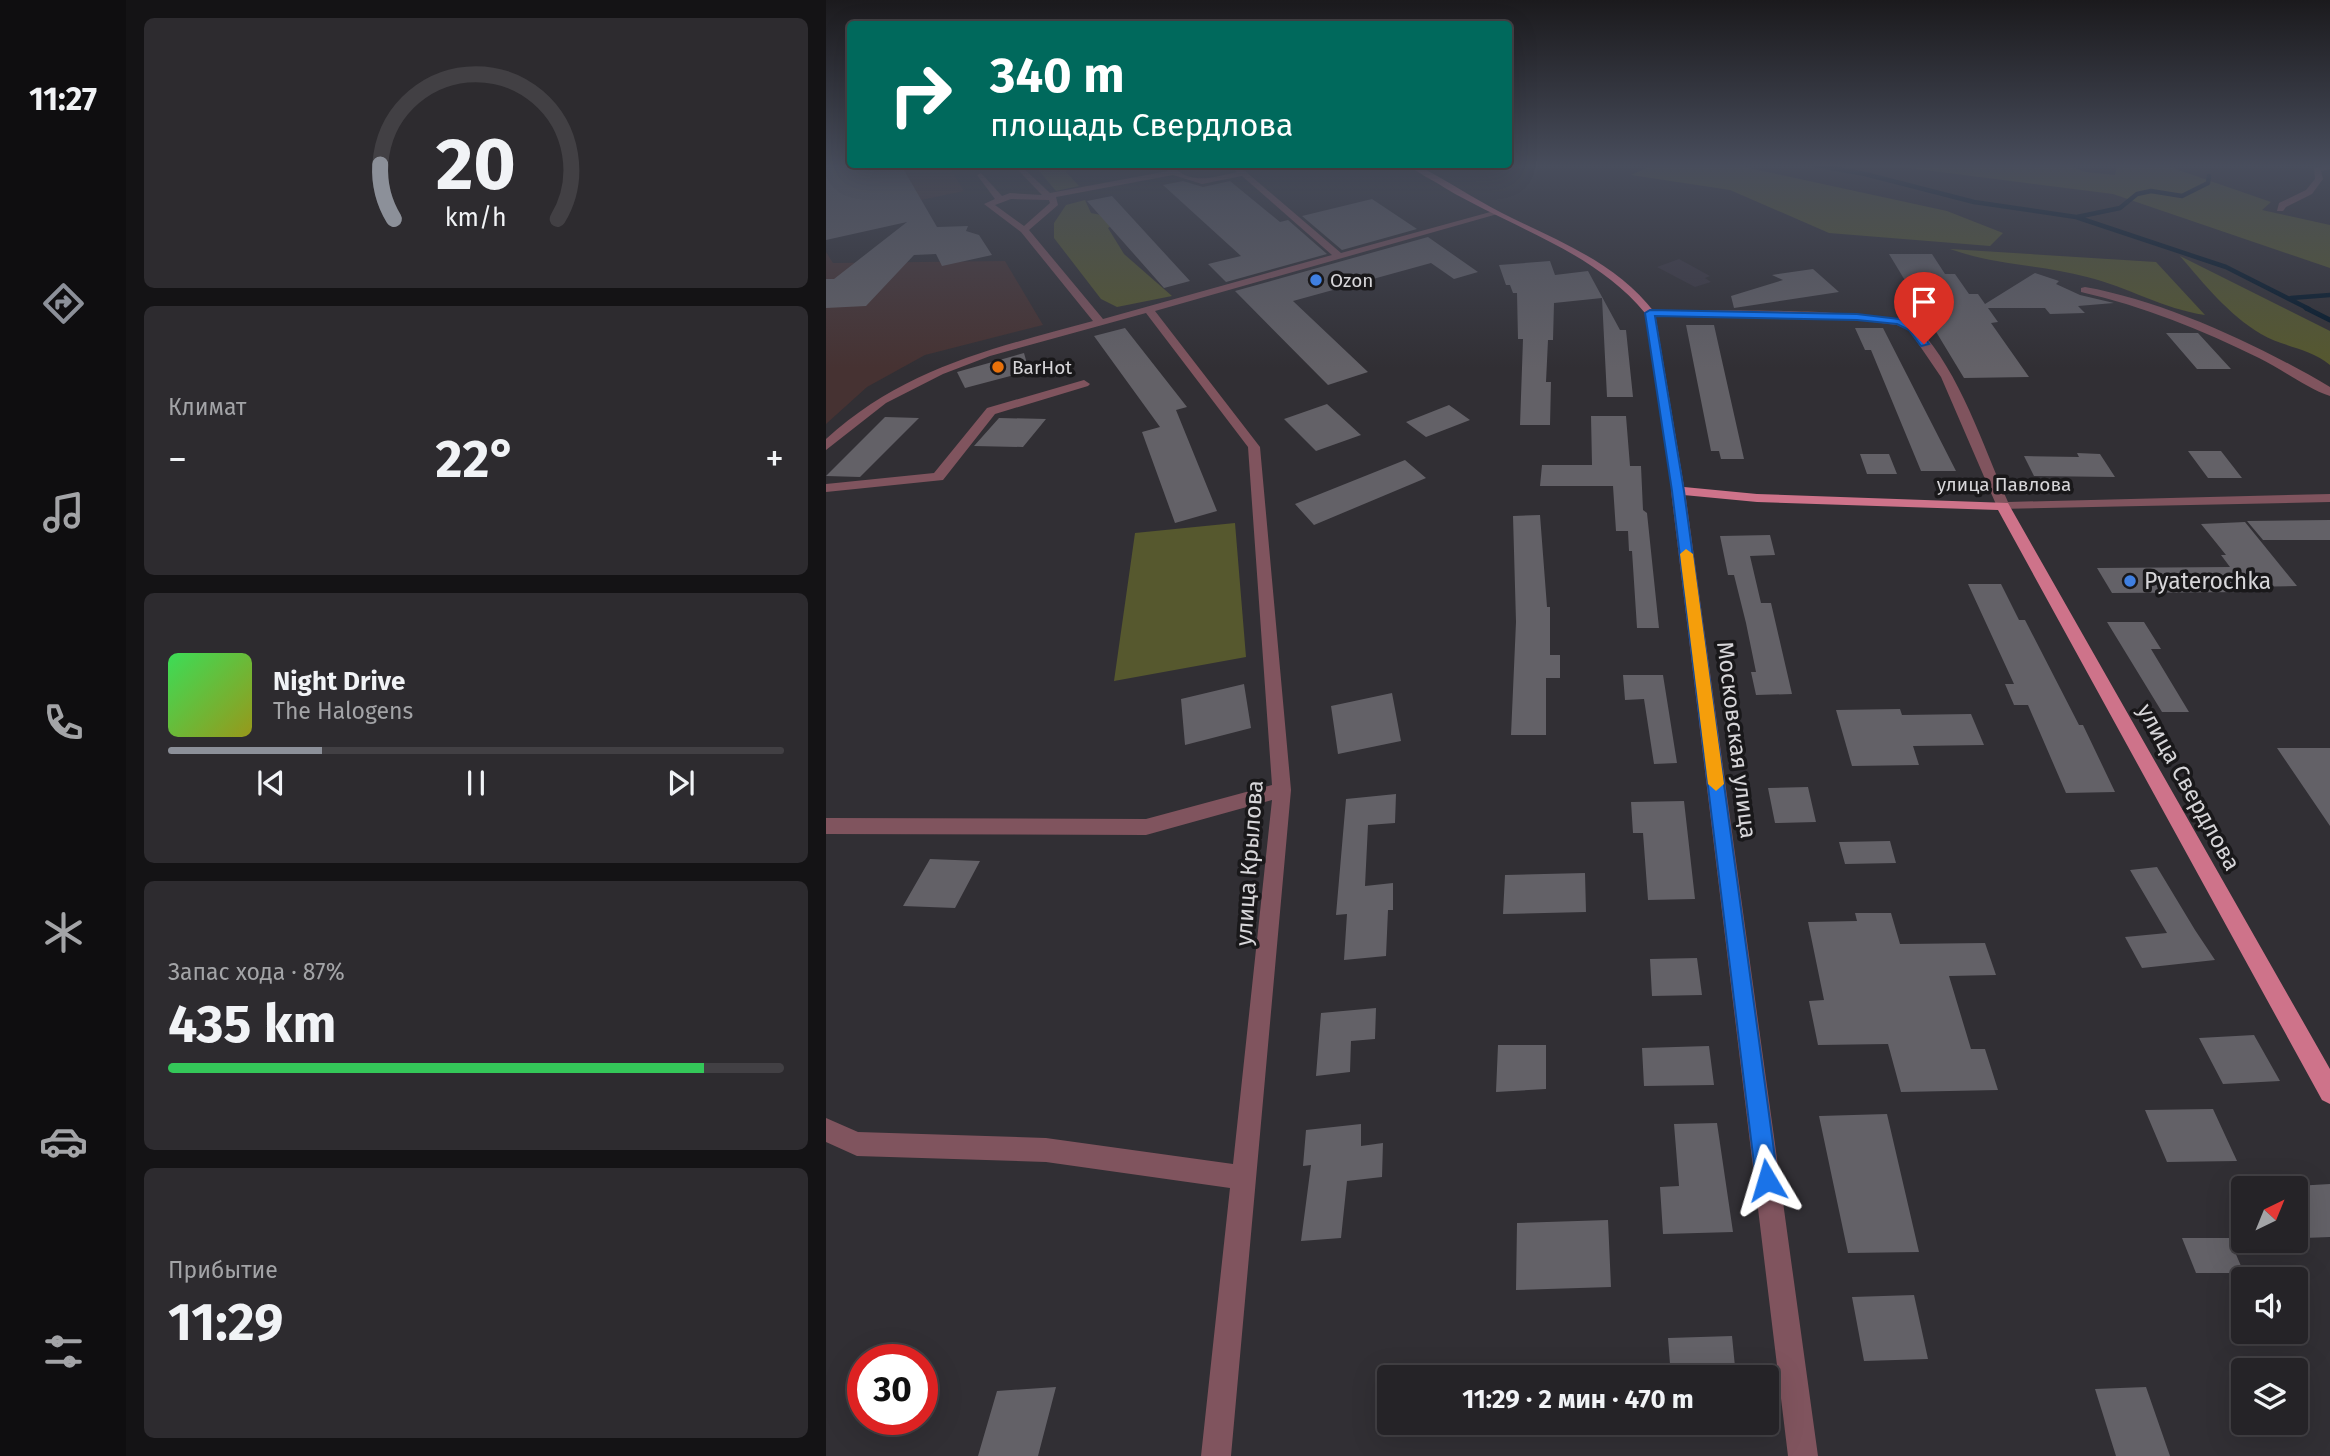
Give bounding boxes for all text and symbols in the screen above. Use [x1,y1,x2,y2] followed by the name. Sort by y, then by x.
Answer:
[990,46,1125,105] text: 340 m
[875,49,966,140] icon: right
[29,80,97,118] text: 11:27
[990,106,1293,144] text: площадь Свердлова
[436,121,516,208] text: 20
[445,203,507,233] text: km/h
[1330,269,1373,292] place label: Ozon
[1308,272,1324,288] marker: Ozon
[1894,272,1954,344] pin
[39,279,88,328] icon: directions
[1905,283,1943,321] icon: arrive
[1012,356,1072,379] place label: BarHot
[990,359,1006,375] marker: BarHot
[168,393,246,421] text: Климат
[436,428,516,491] text: 22°
[168,436,187,482] text: −
[765,436,784,482] text: +
[1937,473,2071,496] street label: улица Павлова
[39,488,88,537] icon: music
[2144,567,2271,595] place label: Pyaterochka
[2122,573,2138,589] marker: Pyaterochka
[1711,640,1763,840] street label: Московская улица
[273,666,405,697] text: Night Drive
[273,697,413,725] text: The Halogens
[39,698,88,747] icon: phone
[2132,699,2246,875] street label: улица Свердлова
[252,764,290,802] icon: previous
[457,764,495,802] icon: pause
[662,764,700,802] icon: next
[1229,779,1269,947] street label: улица Крылова
[39,908,88,957] icon: climate
[168,958,345,986] text: Запас хода · 87%
[168,993,336,1056] text: 435 km
[39,1117,88,1166] icon: car
[1730,1143,1804,1217] position arrow
[2231,1176,2308,1253] north arrow
[2231,1176,2308,1435] map controls
[168,1256,278,1284] text: Прибытие
[2231,1267,2308,1344] button: sound
[168,1291,283,1354] text: 11:29
[39,1327,88,1376] icon: filters
[847,1344,938,1435] speed limit sign: 30
[2231,1358,2308,1435] button: layers
[1462,1384,1694,1415] text: 11:29 · 2 мин · 470 m

